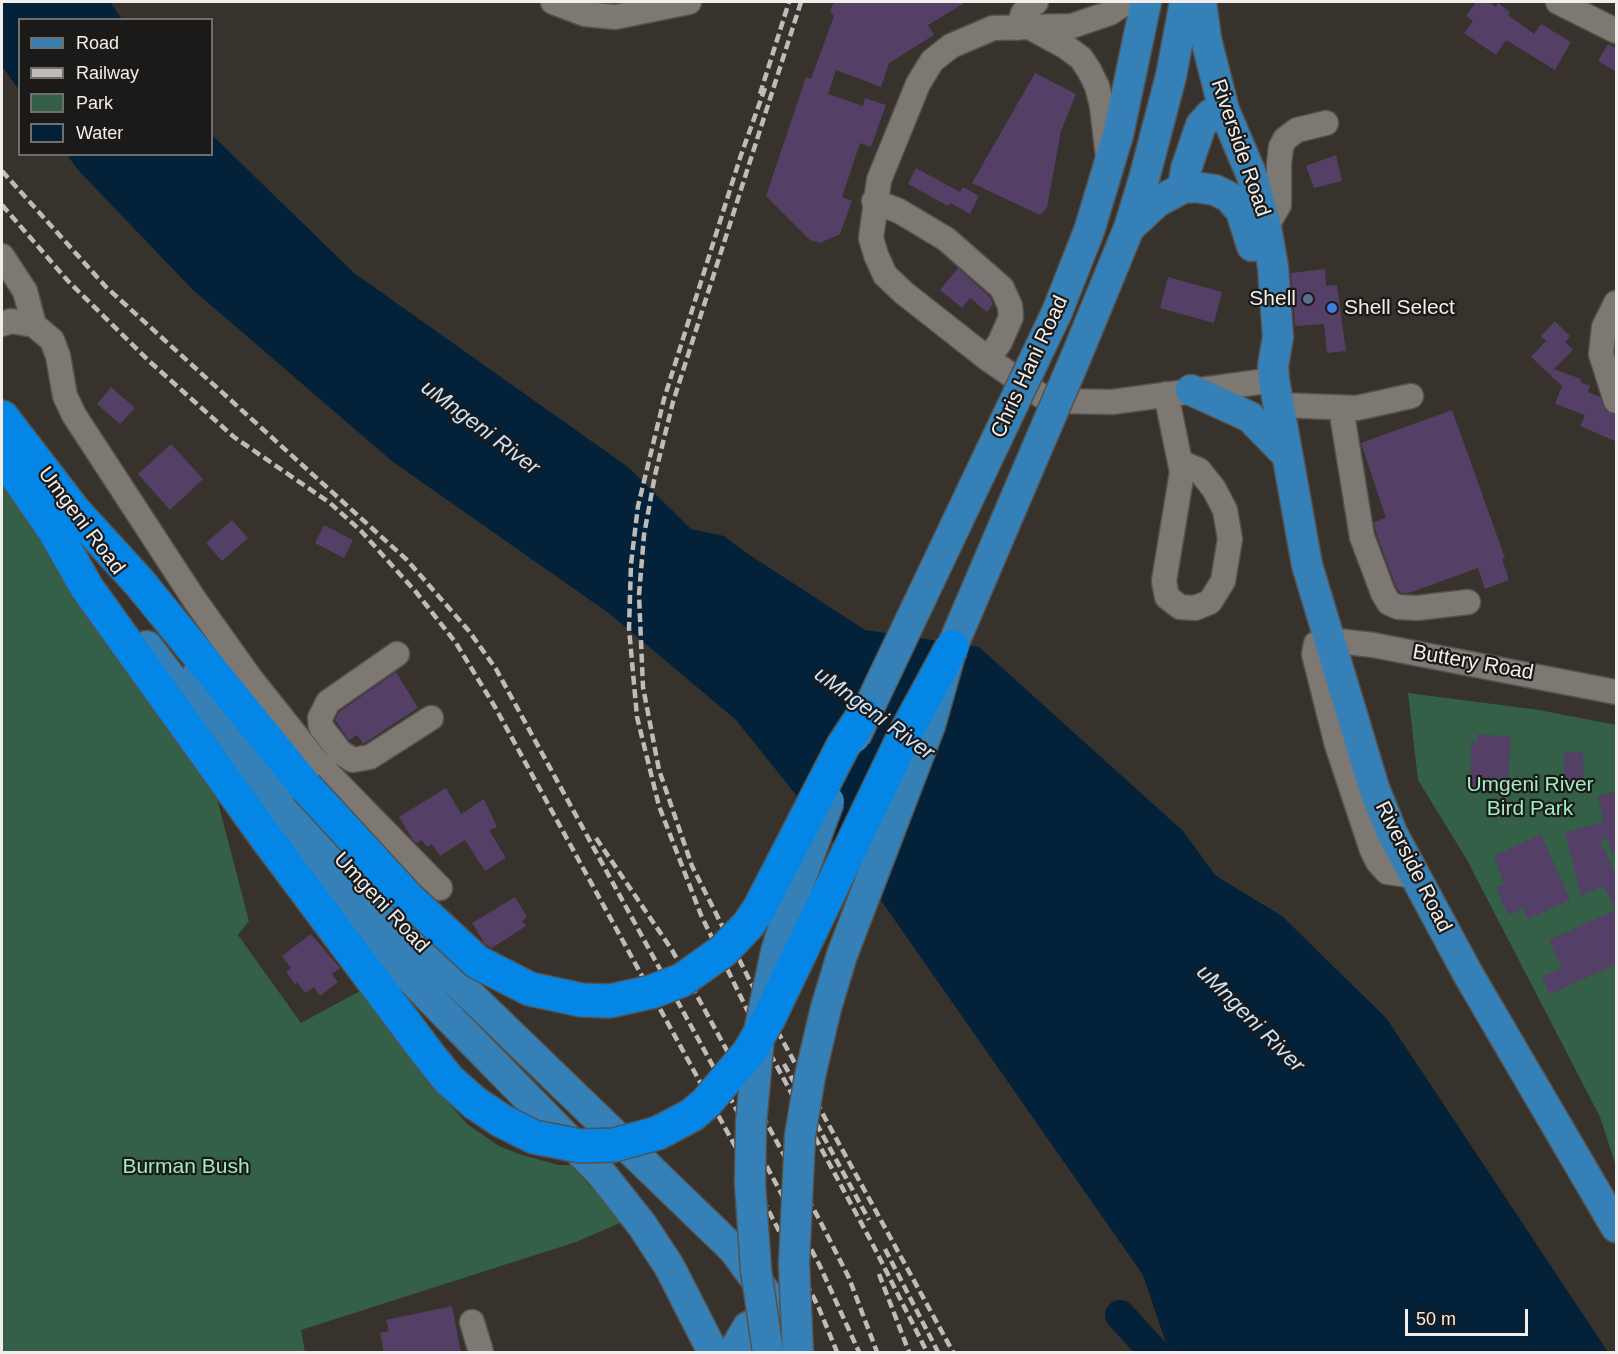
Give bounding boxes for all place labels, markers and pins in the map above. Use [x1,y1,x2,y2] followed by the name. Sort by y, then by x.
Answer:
[1249,286,1296,312] place label: Shell
[1301,292,1315,306] marker: Shell
[1344,295,1455,321] place label: Shell Select
[1325,301,1339,315] marker: Shell Select

